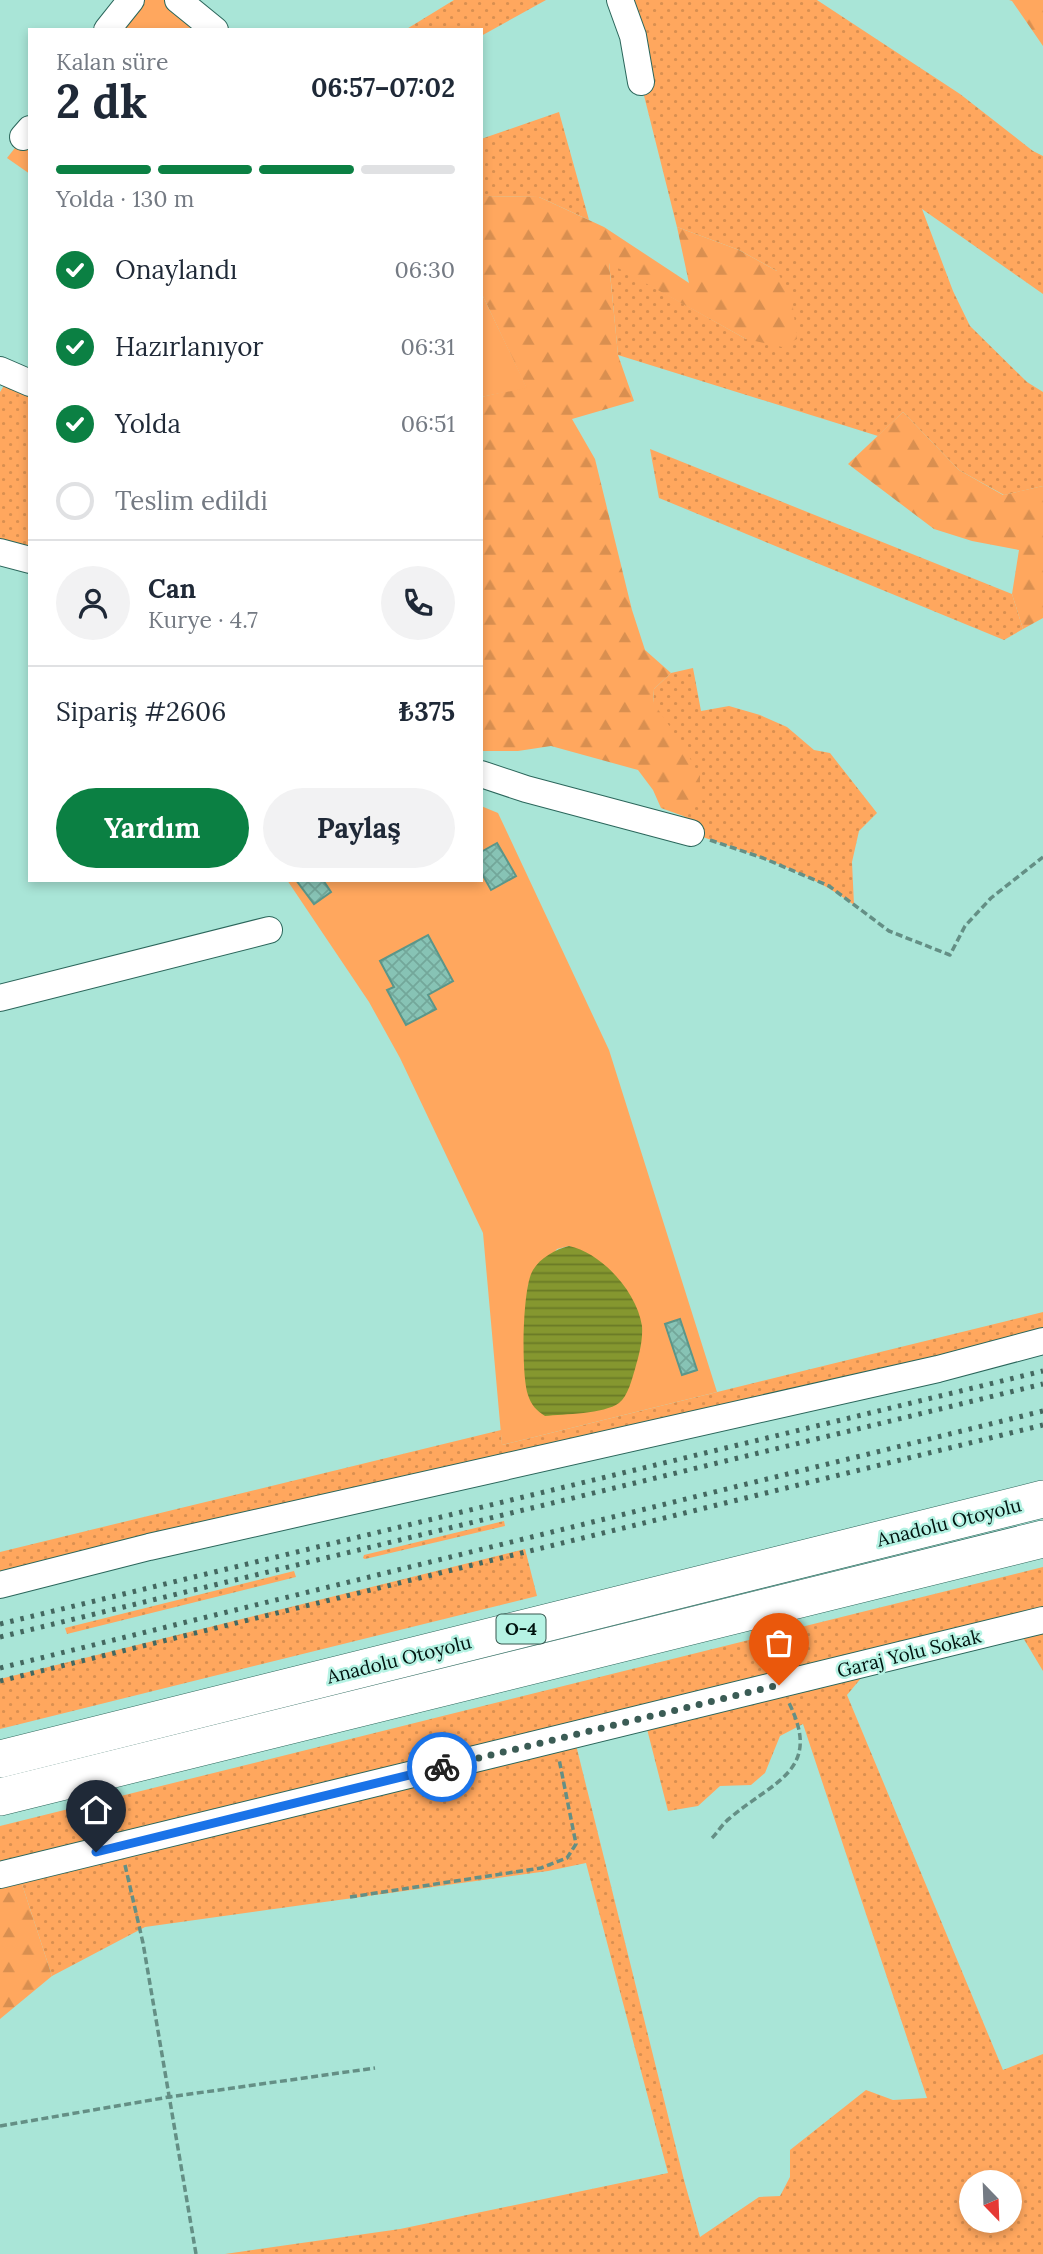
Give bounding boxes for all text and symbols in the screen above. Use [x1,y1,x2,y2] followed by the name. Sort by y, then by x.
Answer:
[56,47,168,76] text: Kalan süre
[311,71,455,104] text: 06:57–07:02
[56,72,147,131] text: 2 dk
[56,184,194,213] text: Yolda · 130 m
[56,251,94,289] icon: check
[115,253,237,286] text: Onaylandı
[395,255,455,284] text: 06:30
[56,328,94,366] icon: check
[115,330,264,363] text: Hazırlanıyor
[400,332,455,361] text: 06:31
[56,405,94,443] icon: check
[115,407,181,440] text: Yolda
[401,409,455,438] text: 06:51
[115,484,268,517] text: Teslim edildi
[56,566,130,640] button: person
[381,566,455,640] button: phone
[148,572,196,605] text: Can
[148,605,258,634] text: Kurye · 4.7
[56,695,226,728] text: Sipariş #2606
[399,695,455,728] text: ₺375
[56,788,249,868] button: Yardım
[263,788,455,868] button: Paylaş
[873,1492,1024,1552] street label: Anadolu Otoyolu
[749,1613,809,1685] pin
[496,1614,546,1644] road number: O-4
[835,1623,984,1682] street label: Garaj Yolu Sokak
[760,1624,798,1662] icon: bag
[323,1629,474,1689] street label: Anadolu Otoyolu
[407,1732,477,1802] courier
[423,1748,461,1786] icon: bike
[66,1780,126,1852] pin
[77,1791,115,1829] icon: home
[959,2170,1022,2233] north arrow
[959,2170,1022,2233] map controls

